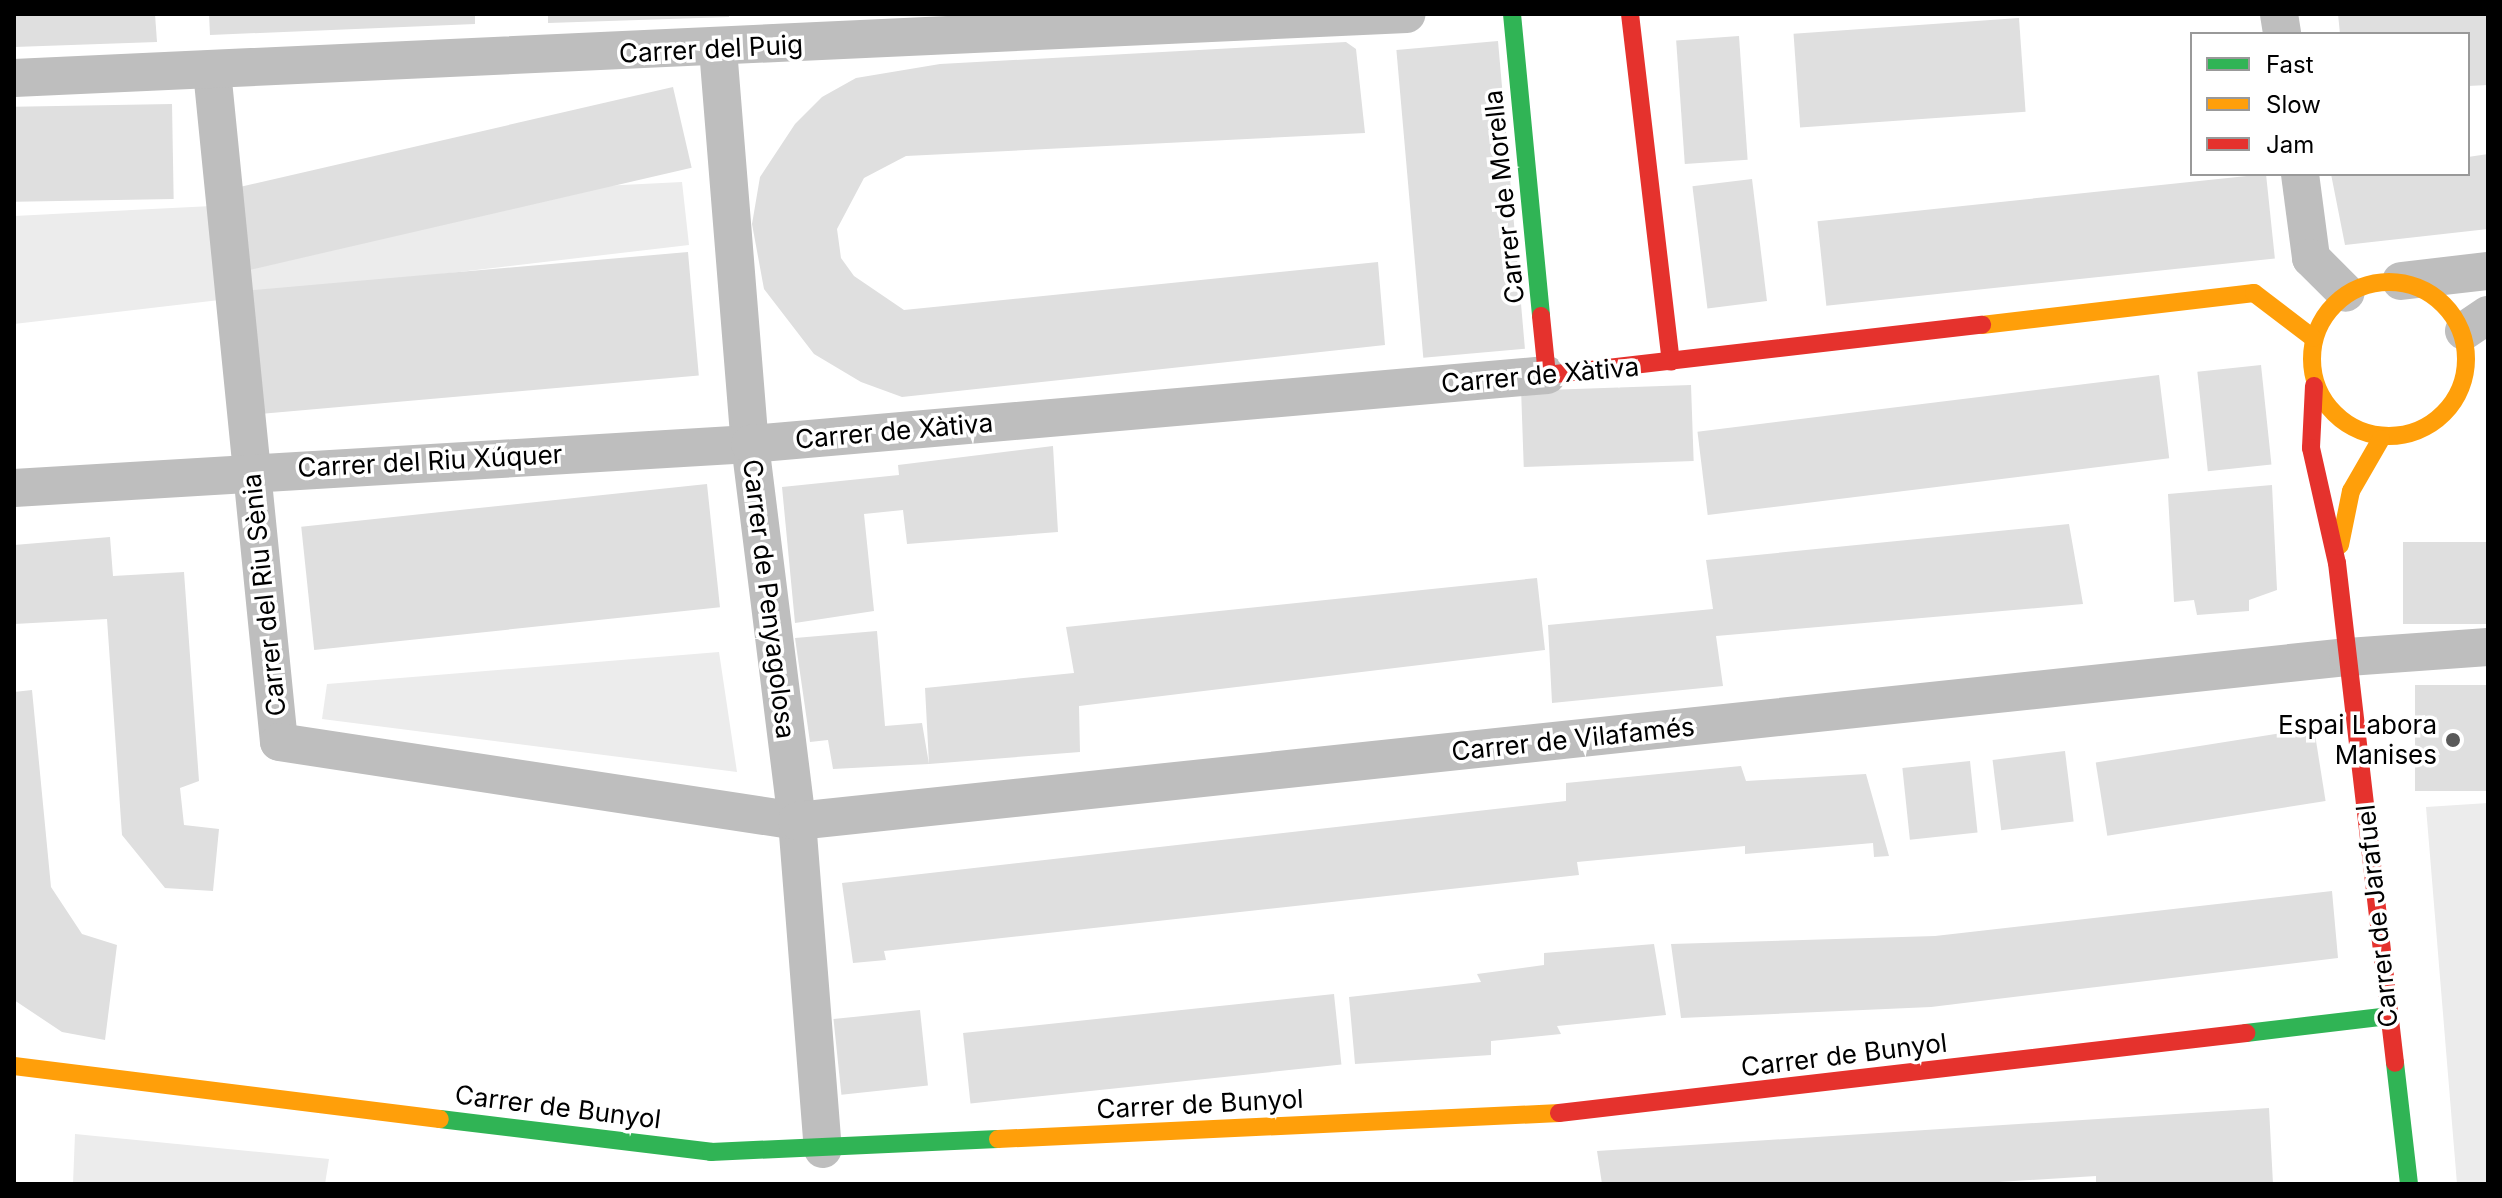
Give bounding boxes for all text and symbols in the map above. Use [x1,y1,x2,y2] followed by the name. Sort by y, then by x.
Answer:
[618,29,804,69] street label: Carrer del Puig
[2190,32,2470,176] legend
[2266,50,2314,79] text: Fast
[1477,89,1531,305] street label: Carrer de Morella
[2266,90,2321,119] text: Slow
[2266,130,2314,159] text: Jam
[1440,351,1640,399] street label: Carrer de Xàtiva
[794,407,994,455] street label: Carrer de Xàtiva
[297,438,563,484] street label: Carrer del Riu Xúquer
[736,458,802,740] street label: Carrer de Penyagolosa
[236,472,292,718] street label: Carrer del Riu Sènia
[2278,709,2437,770] place label: Espai Labora Manises
[1450,711,1696,767] street label: Carrer de Vilafamés
[2444,731,2462,749] marker: Espai Labora Manises
[2350,803,2404,1029] street label: Carrer de Jarafuel
[1739,1027,1949,1083] street label: Carrer de Bunyol
[453,1079,663,1135] street label: Carrer de Bunyol
[1096,1083,1304,1125] street label: Carrer de Bunyol

